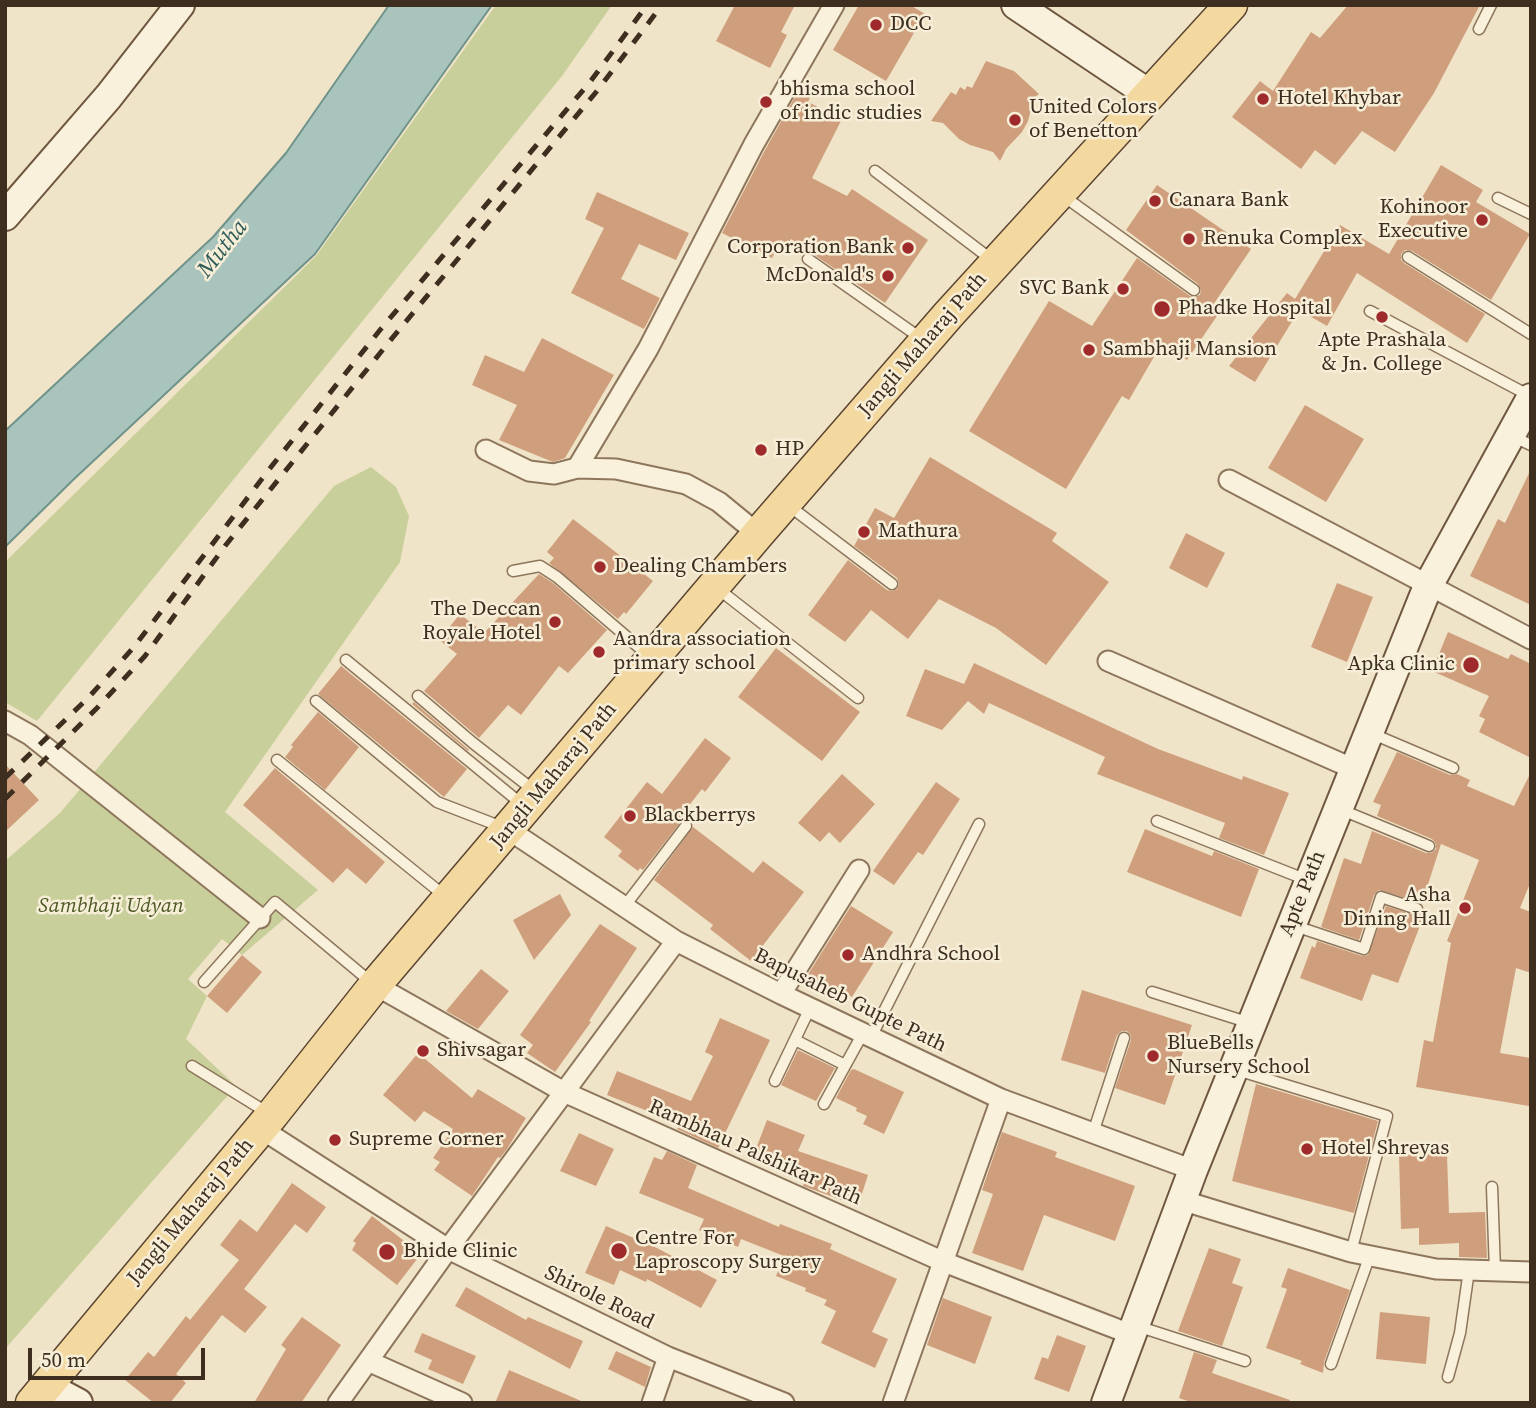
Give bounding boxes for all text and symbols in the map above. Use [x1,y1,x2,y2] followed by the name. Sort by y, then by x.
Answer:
[890,12,932,38] place label: DCC
[868,17,884,33] marker: DCC
[780,77,922,127] place label: bhisma school of indic studies
[1277,86,1401,112] place label: Hotel Khybar
[1255,91,1271,107] marker: Hotel Khybar
[758,94,774,110] marker: bhisma school of indic studies
[1029,95,1157,145] place label: United Colors of Benetton
[1007,112,1023,128] marker: United Colors of Benetton
[1169,188,1288,214] place label: Canara Bank
[1147,193,1163,209] marker: Canara Bank
[1378,195,1468,245] place label: Kohinoor Executive
[1474,212,1490,228] marker: Kohinoor Executive
[192,215,254,283] water label: Mutha
[1203,226,1363,252] place label: Renuka Complex
[1181,231,1197,247] marker: Renuka Complex
[727,235,894,261] place label: Corporation Bank
[900,240,916,256] marker: Corporation Bank
[766,263,874,289] place label: McDonald's
[853,267,993,423] street label: Jangli Maharaj Path
[880,268,896,284] marker: McDonald's
[1020,276,1109,302] place label: SVC Bank
[1115,281,1131,297] marker: SVC Bank
[1178,296,1331,322] place label: Phadke Hospital
[1152,299,1172,319] marker: Phadke Hospital
[1374,309,1390,325] marker: Apte Prashala & Jn. College
[1318,328,1446,378] place label: Apte Prashala & Jn. College
[1103,337,1277,363] place label: Sambhaji Mansion
[1081,342,1097,358] marker: Sambhaji Mansion
[775,437,804,463] place label: HP
[753,442,769,458] marker: HP
[878,519,958,545] place label: Mathura
[856,524,872,540] marker: Mathura
[614,554,787,580] place label: Dealing Chambers
[592,559,608,575] marker: Dealing Chambers
[422,597,541,647] place label: The Deccan Royale Hotel
[547,614,563,630] marker: The Deccan Royale Hotel
[613,627,791,677] place label: Aandra association primary school
[591,644,607,660] marker: Aandra association primary school
[1348,652,1455,678] place label: Apka Clinic
[1461,655,1481,675] marker: Apka Clinic
[485,698,623,854] street label: Jangli Maharaj Path
[644,803,756,829] place label: Blackberrys
[622,808,638,824] marker: Blackberrys
[1274,847,1332,941] street label: Apte Path
[1343,883,1451,933] place label: Asha Dining Hall
[38,894,184,920] park label: Sambhaji Udyan
[1457,900,1473,916] marker: Asha Dining Hall
[862,942,1000,968] place label: Andhra School
[750,943,950,1059] street label: Bapusaheb Gupte Path
[840,947,856,963] marker: Andhra School
[1167,1031,1310,1081] place label: BlueBells Nursery School
[437,1038,526,1064] place label: Shivsagar
[415,1043,431,1059] marker: Shivsagar
[1145,1048,1161,1064] marker: BlueBells Nursery School
[644,1095,866,1211] street label: Rambhau Palshikar Path
[349,1127,504,1153] place label: Supreme Corner
[327,1132,343,1148] marker: Supreme Corner
[122,1134,260,1290] street label: Jangli Maharaj Path
[1321,1136,1449,1162] place label: Hotel Shreyas
[1299,1141,1315,1157] marker: Hotel Shreyas
[635,1226,821,1276] place label: Centre For Laproscopy Surgery
[403,1239,517,1265] place label: Bhide Clinic
[609,1241,629,1261] marker: Centre For Laproscopy Surgery
[377,1242,397,1262] marker: Bhide Clinic
[540,1261,658,1335] street label: Shirole Road
[32,1334,208,1378] scale bar
[41,1345,86,1374] text: 50 m

